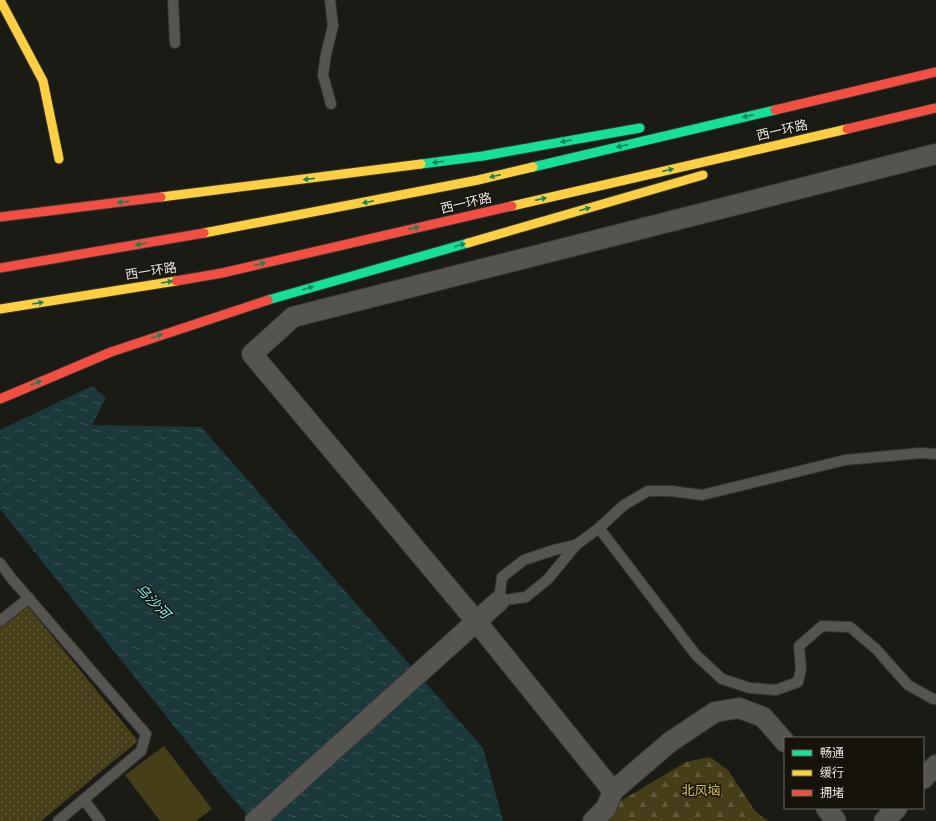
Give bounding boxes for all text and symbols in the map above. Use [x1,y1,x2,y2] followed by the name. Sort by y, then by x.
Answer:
[742,114,754,120] one-way arrow
[755,116,809,144] street label: 西一环路
[560,138,572,144] one-way arrow
[616,144,628,150] one-way arrow
[432,159,444,165] one-way arrow
[662,166,674,172] one-way arrow
[489,174,501,180] one-way arrow
[303,175,315,182] one-way arrow
[439,189,493,217] street label: 西一环路
[535,195,547,201] one-way arrow
[117,199,129,205] one-way arrow
[362,199,374,205] one-way arrow
[579,206,591,212] one-way arrow
[409,225,421,231] one-way arrow
[135,241,147,247] one-way arrow
[454,242,466,248] one-way arrow
[124,259,178,283] street label: 西一环路
[254,260,267,266] one-way arrow
[161,279,173,285] one-way arrow
[303,285,315,291] one-way arrow
[32,300,45,306] one-way arrow
[151,333,163,339] one-way arrow
[30,380,41,386] one-way arrow
[132,580,176,625] water label: 乌沙河
[784,737,924,809] legend
[820,745,844,761] text: 畅通
[820,765,844,781] text: 缓行
[681,782,721,799] park label: 北风垴
[820,785,844,801] text: 拥堵

